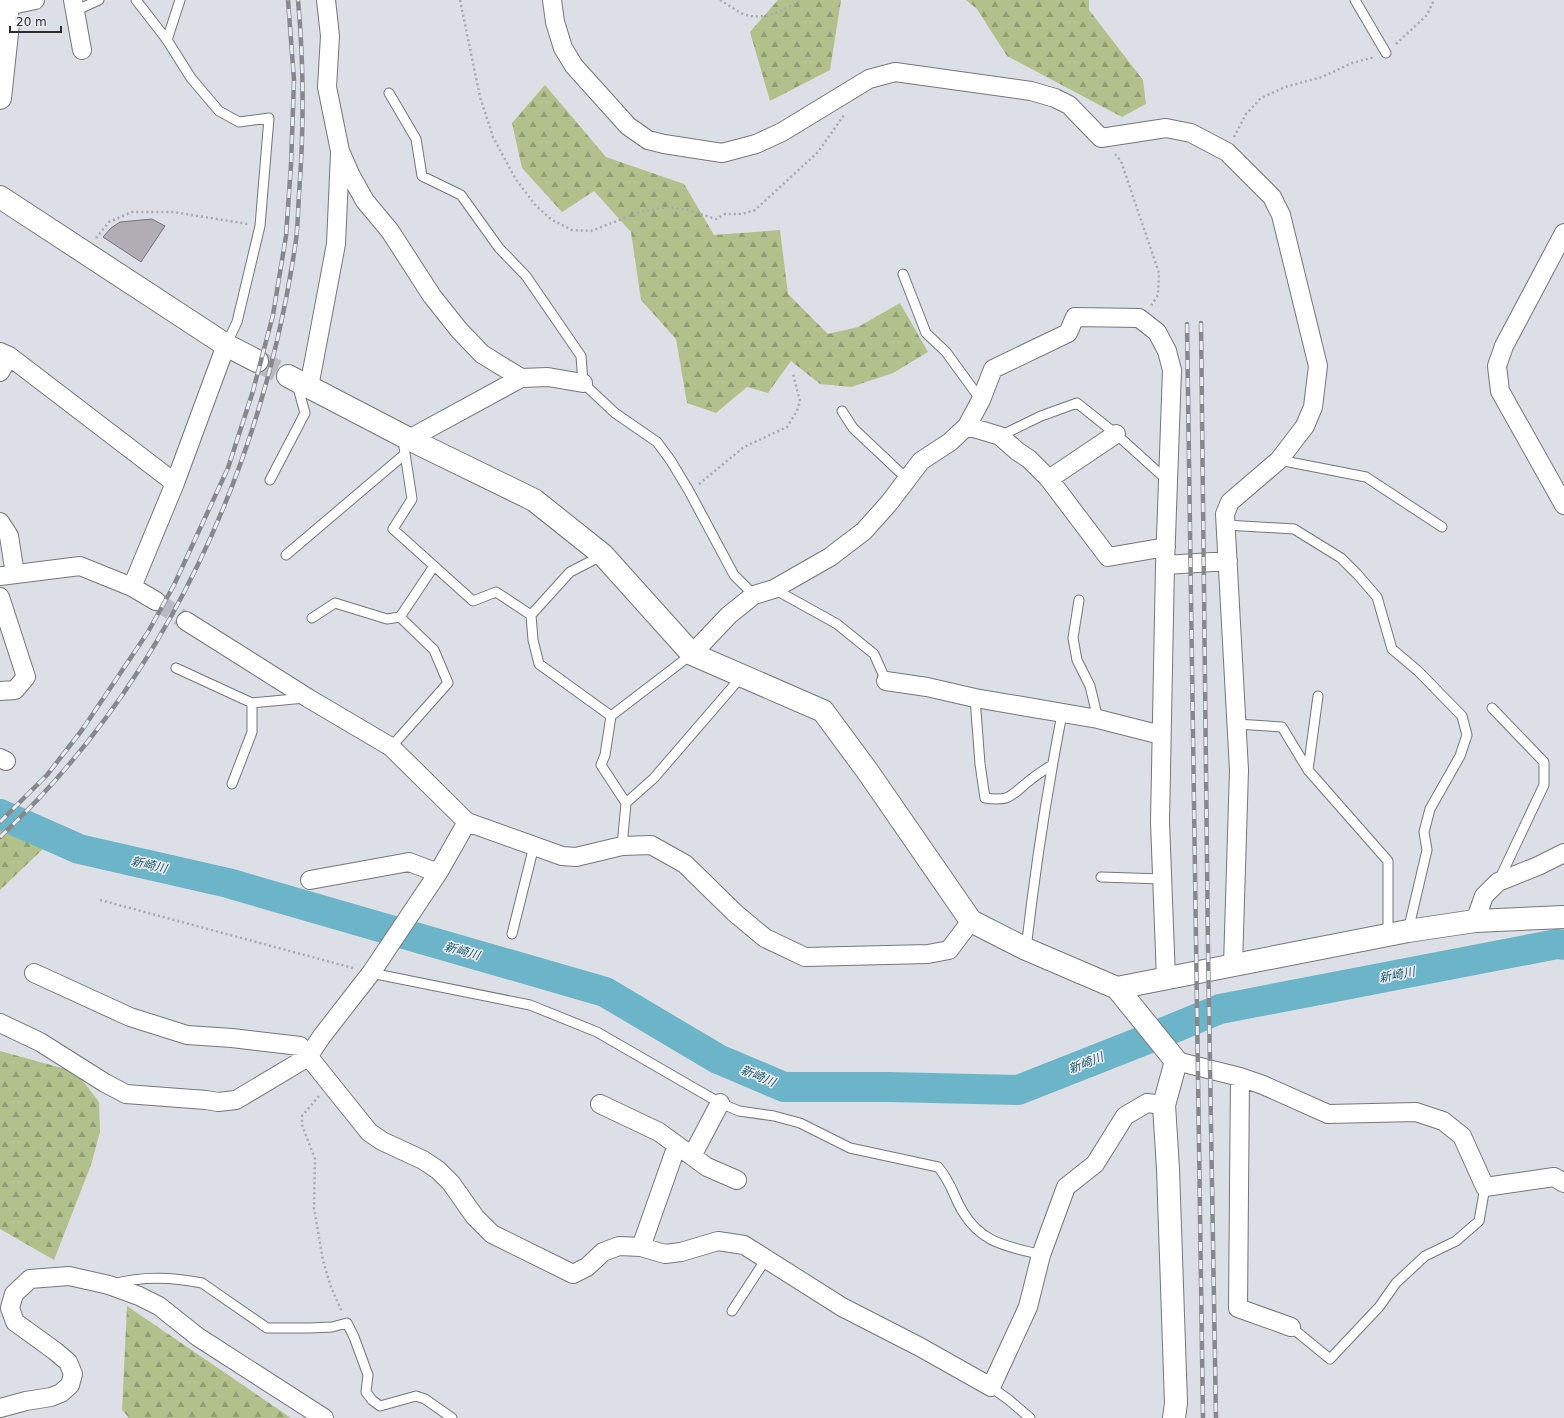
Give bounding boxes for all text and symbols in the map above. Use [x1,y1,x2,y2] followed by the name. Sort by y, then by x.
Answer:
[10,8,61,34] scale bar
[16,15,47,29] text: 20 m
[130,854,170,876] water label: 新崎川
[443,939,483,963] water label: 新崎川
[1378,964,1418,985] water label: 新崎川
[1067,1049,1107,1076] water label: 新崎川
[739,1063,779,1090] water label: 新崎川

